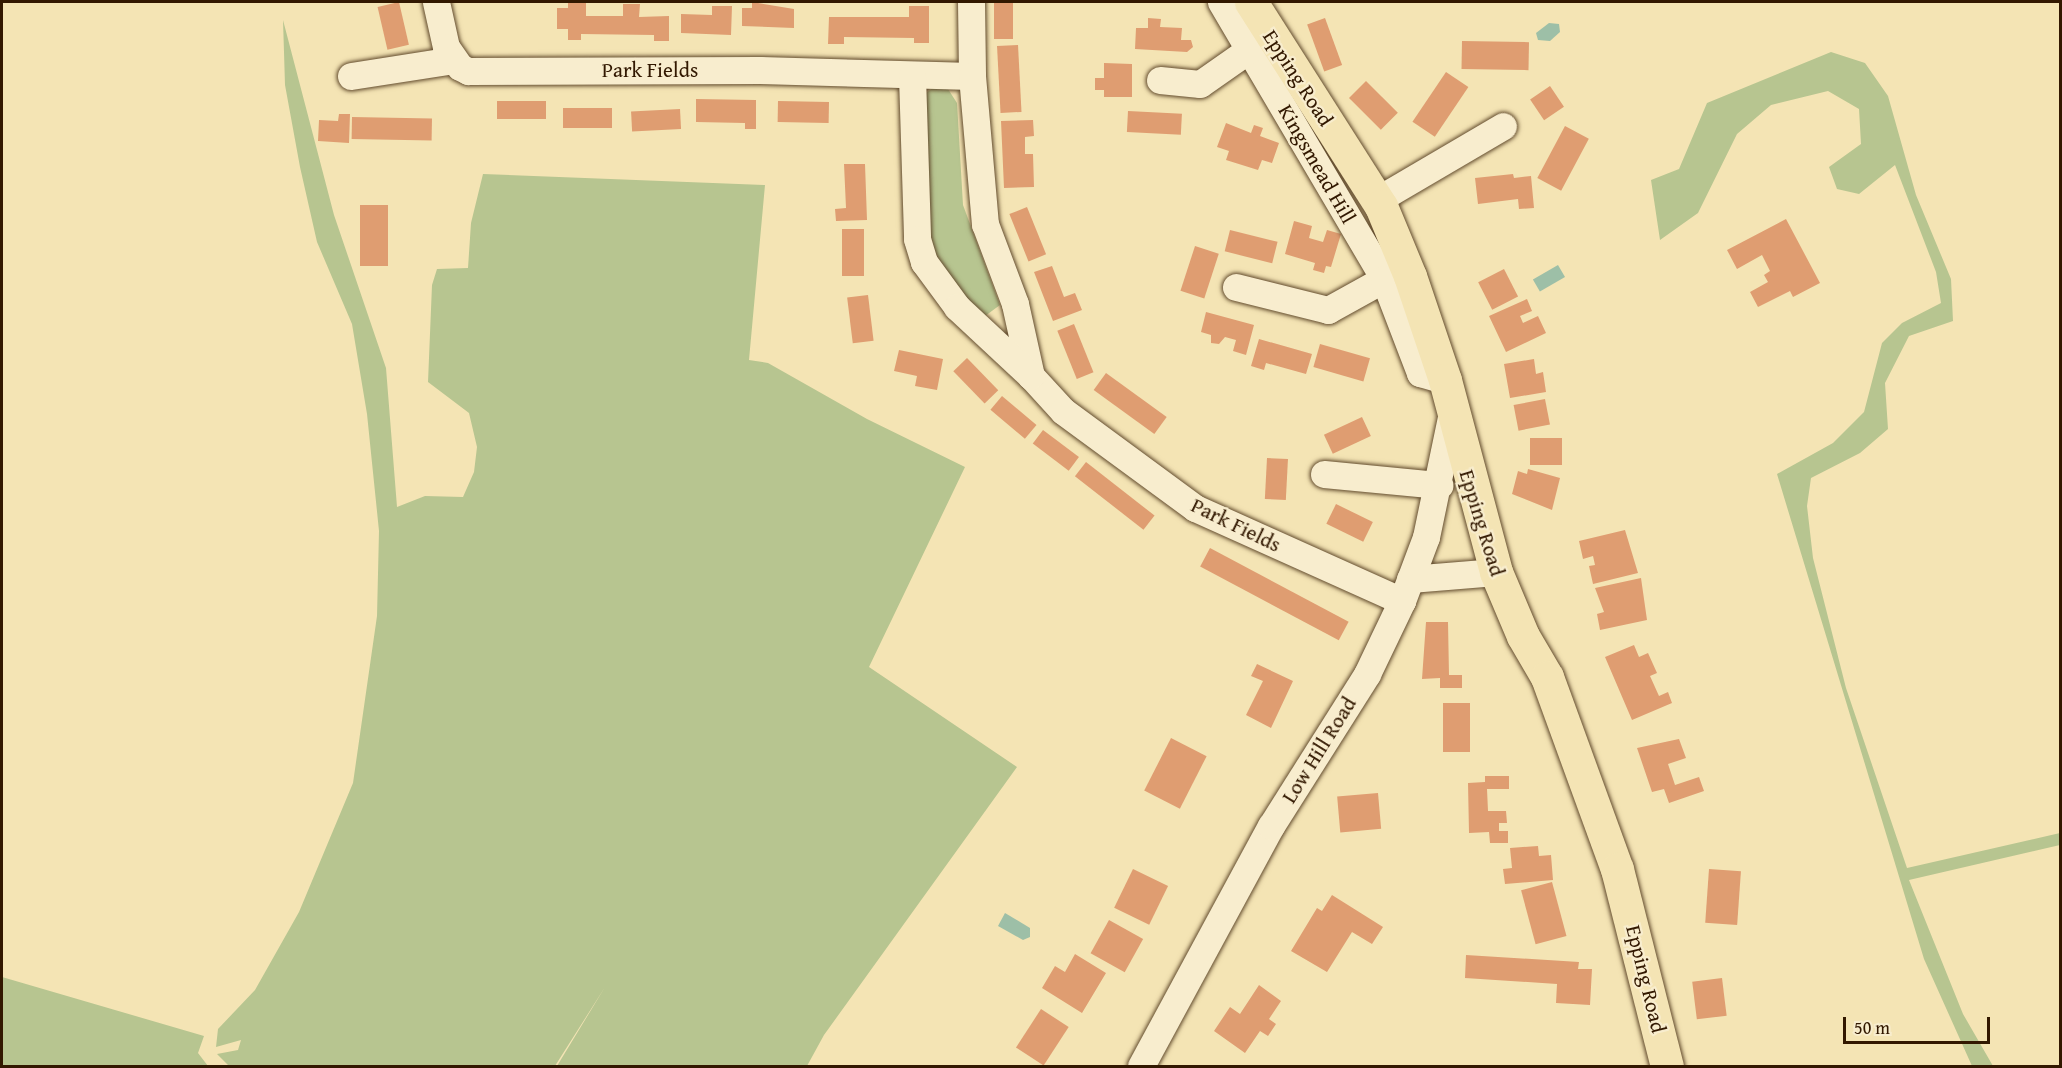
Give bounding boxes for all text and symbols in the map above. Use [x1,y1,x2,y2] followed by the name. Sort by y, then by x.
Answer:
[1257,25,1339,131] street label: Epping Road
[602,57,698,83] street label: Park Fields
[1273,100,1361,228] street label: Kingsmead Hill
[1454,467,1510,579] street label: Epping Road
[1187,493,1285,557] street label: Park Fields
[1276,692,1362,808] street label: Low Hill Road
[1620,923,1672,1035] street label: Epping Road
[1846,1005,1993,1043] scale bar
[1854,1014,1890,1041] text: 50 m

